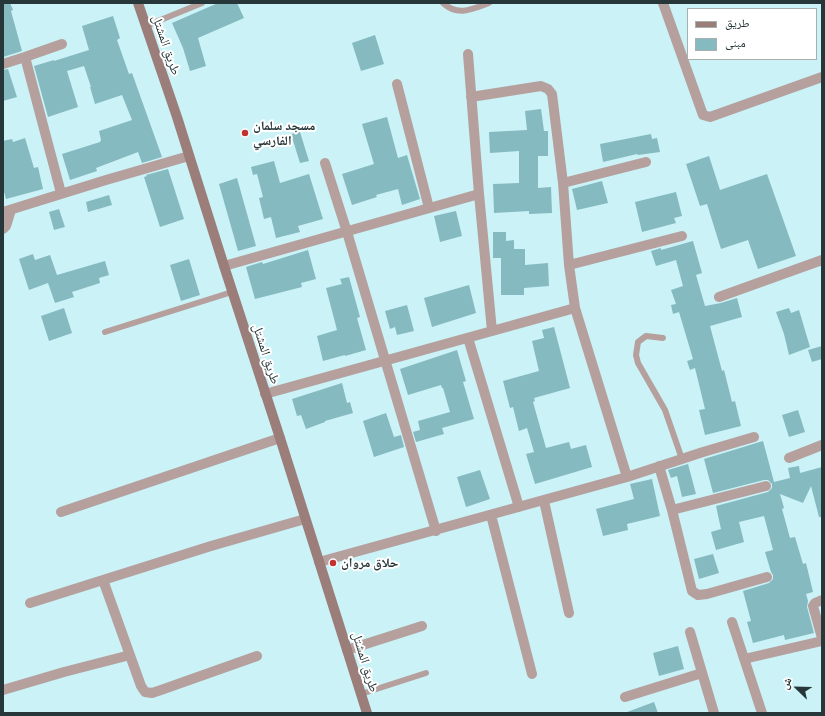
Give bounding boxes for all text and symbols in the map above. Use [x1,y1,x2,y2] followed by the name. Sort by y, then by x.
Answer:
[687,8,817,60] legend
[148,13,184,77] street label: طريق المشتل
[725,15,750,30] text: طريق
[725,35,746,50] text: مبنى
[253,118,315,149] place label: مسجد سلمان الفارسي
[240,128,250,138] marker: مسجد سلمان الفارسي
[249,322,283,386] street label: طريق المشتل
[341,555,398,571] place label: حلاق مروان
[328,558,338,568] marker: حلاق مروان
[348,630,382,694] street label: طريق المشتل
[777,668,817,708] north arrow
[777,675,795,691] text: ش

